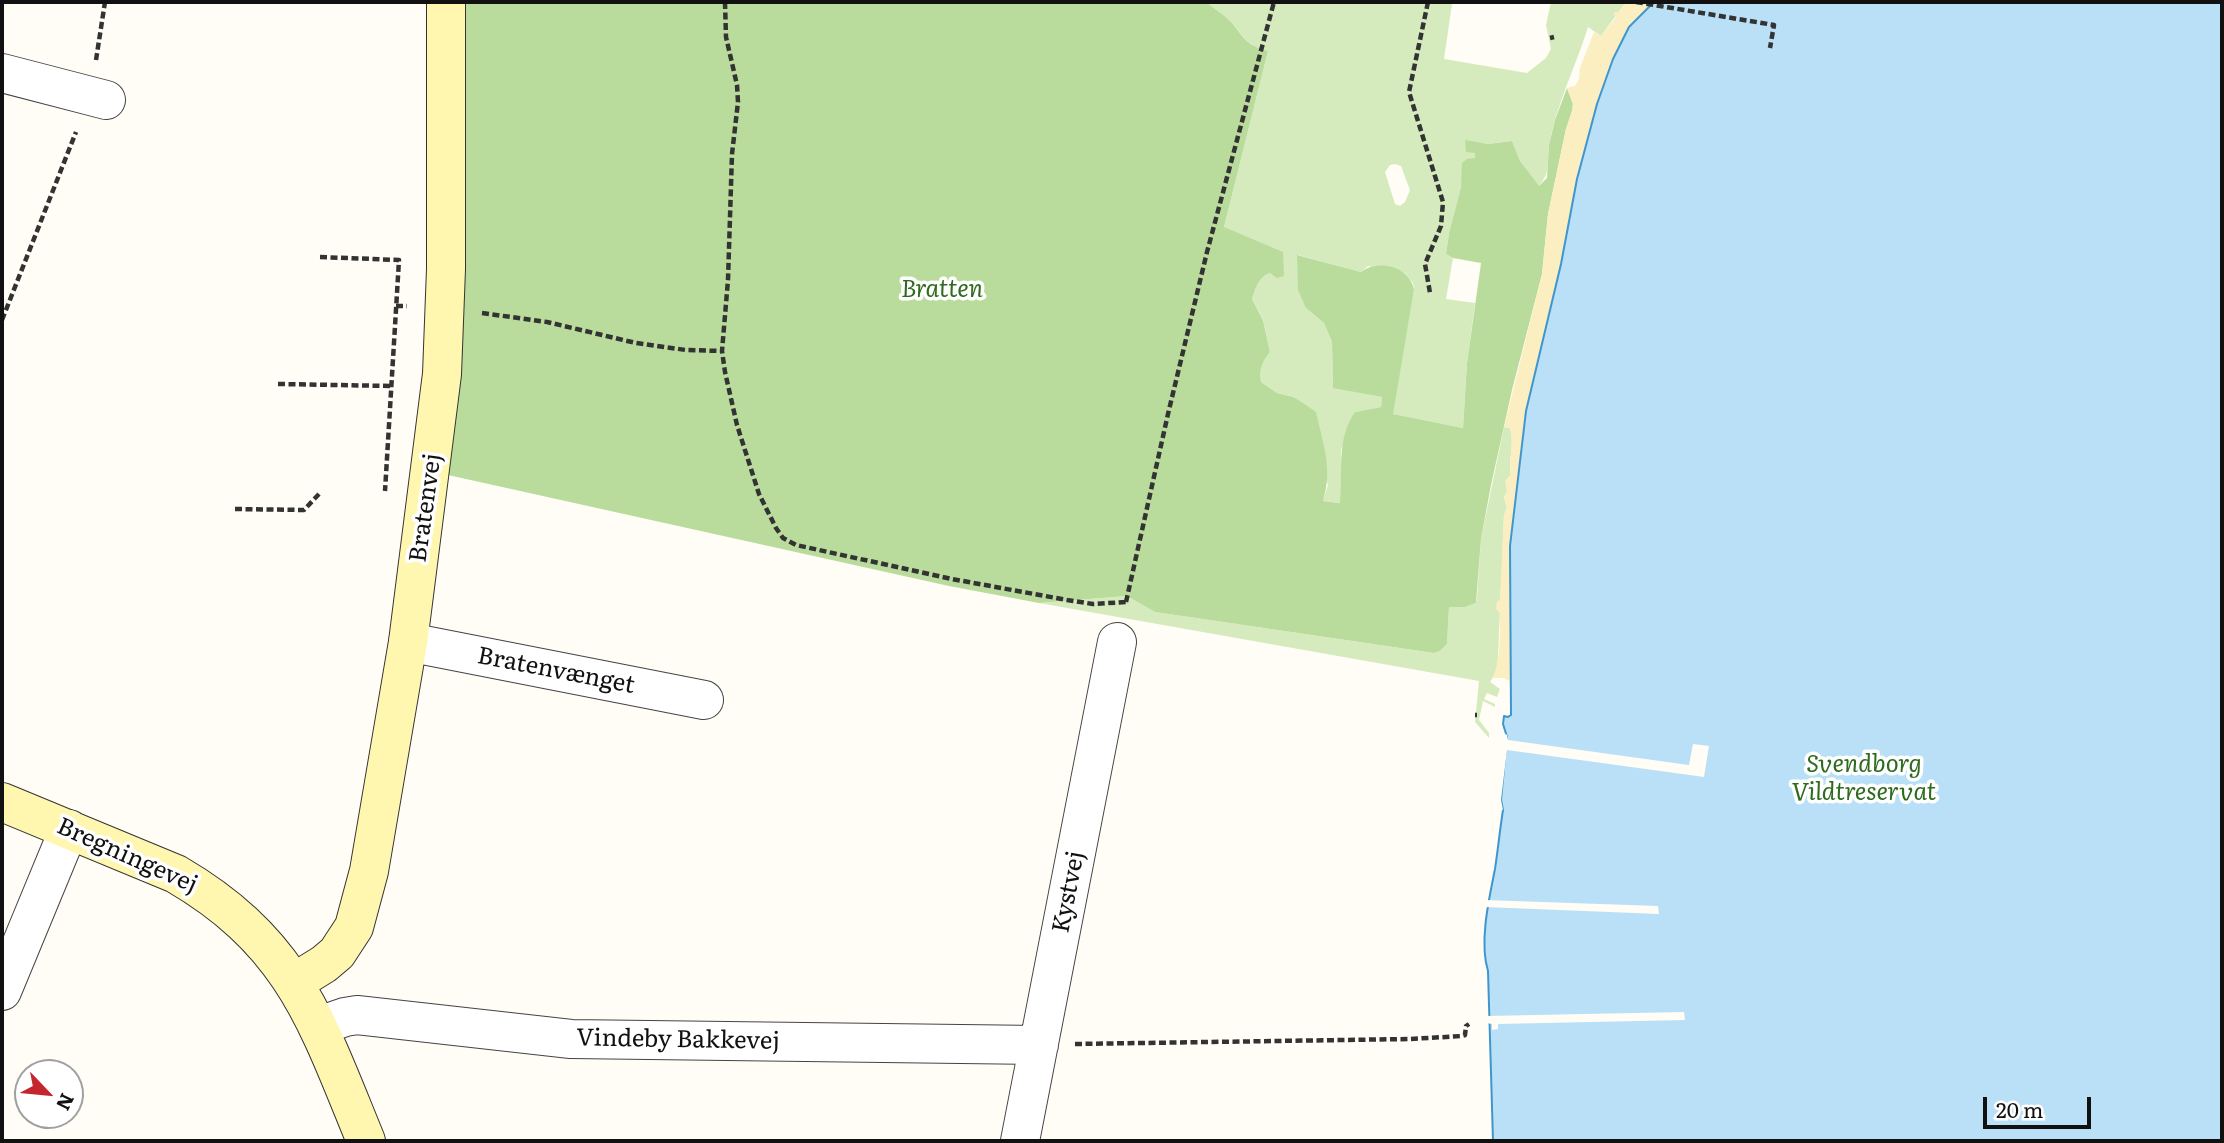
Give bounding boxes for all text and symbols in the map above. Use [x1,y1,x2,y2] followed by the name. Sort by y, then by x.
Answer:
[901,276,983,304] park label: Bratten
[404,452,448,564] street label: Bratenvej
[475,642,637,700] street label: Bratenvænget
[1792,751,1936,807] park label: Svendborg Vildtreservat
[52,812,202,900] street label: Bregningevej
[1047,849,1091,935] street label: Kystvej
[576,1024,780,1056] street label: Vindeby Bakkevej
[14,1059,84,1129] north arrow
[1986,1084,2094,1128] scale bar
[50,1089,82,1116] text: N
[1996,1093,2043,1124] text: 20 m

